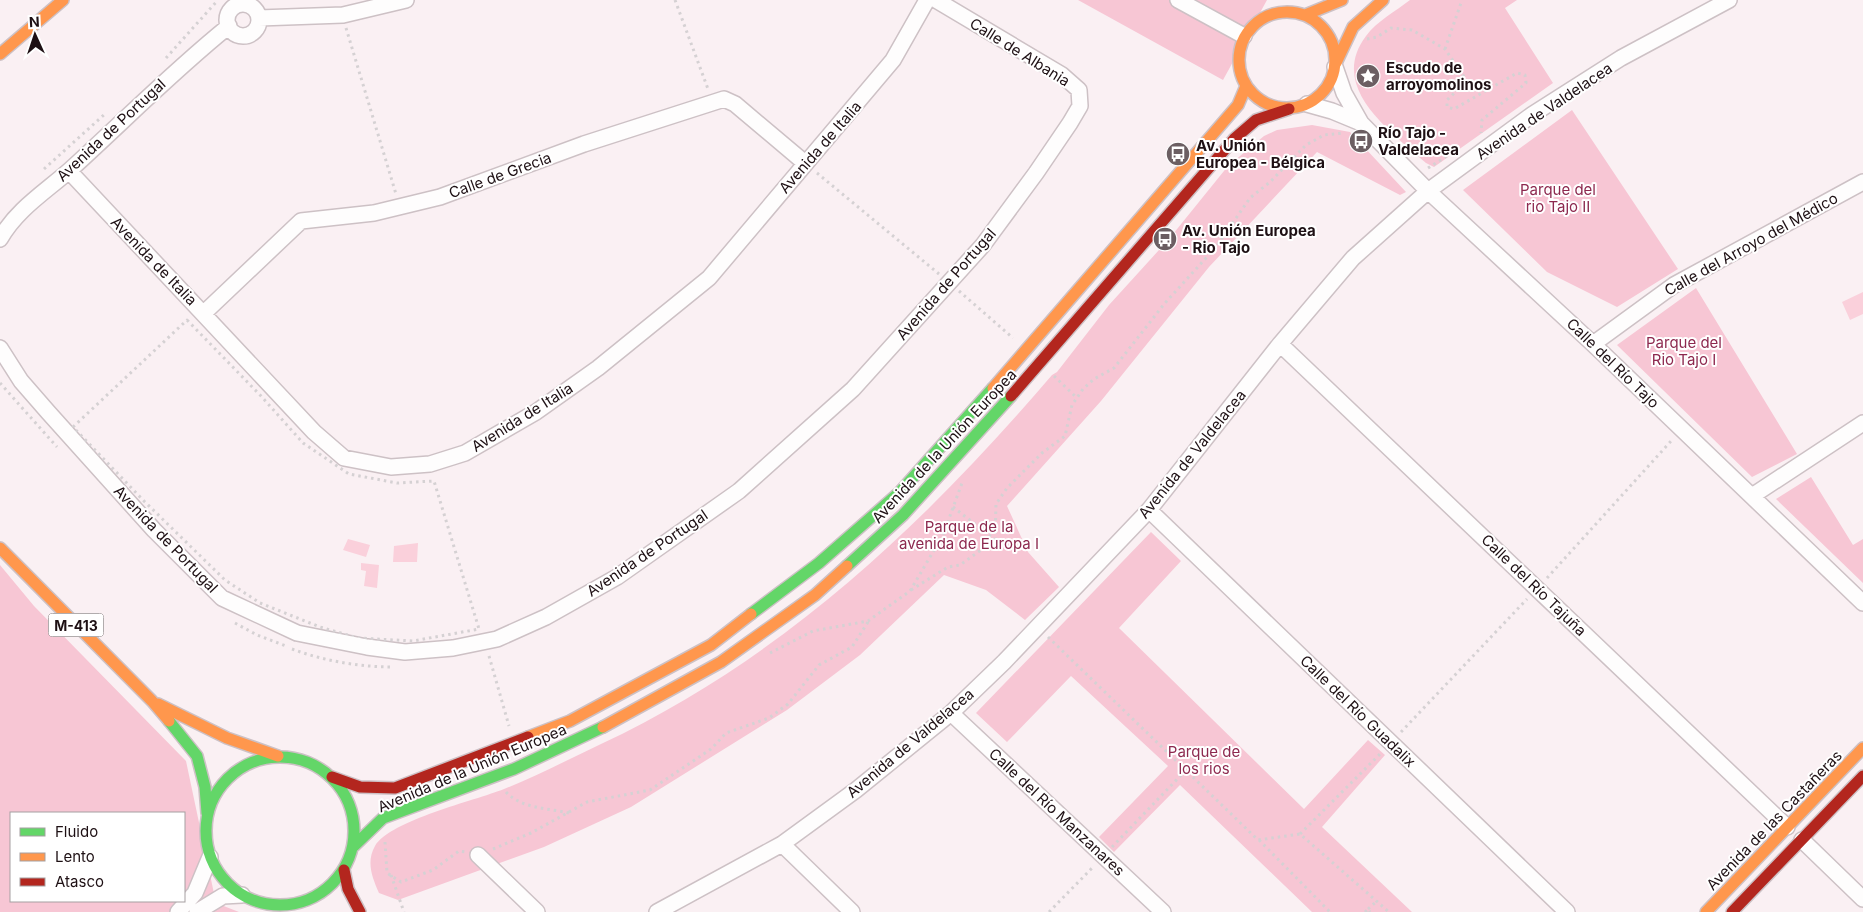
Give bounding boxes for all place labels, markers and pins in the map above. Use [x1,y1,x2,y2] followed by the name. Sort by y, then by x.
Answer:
[1386,58,1492,94] place label: Escudo de arroyomolinos
[1355,63,1381,89] place icon: Escudo de arroyomolinos
[1378,123,1459,159] place label: Río Tajo - Valdelacea
[1348,128,1374,154] bus stop icon: Río Tajo - Valdelacea
[1196,136,1325,172] place label: Av. Unión Europea - Bélgica
[1165,141,1191,167] bus stop icon: Av. Unión Europea - Bélgica
[1182,221,1316,257] place label: Av. Unión Europea - Rio Tajo
[1152,226,1178,252] bus stop icon: Av. Unión Europea - Rio Tajo

